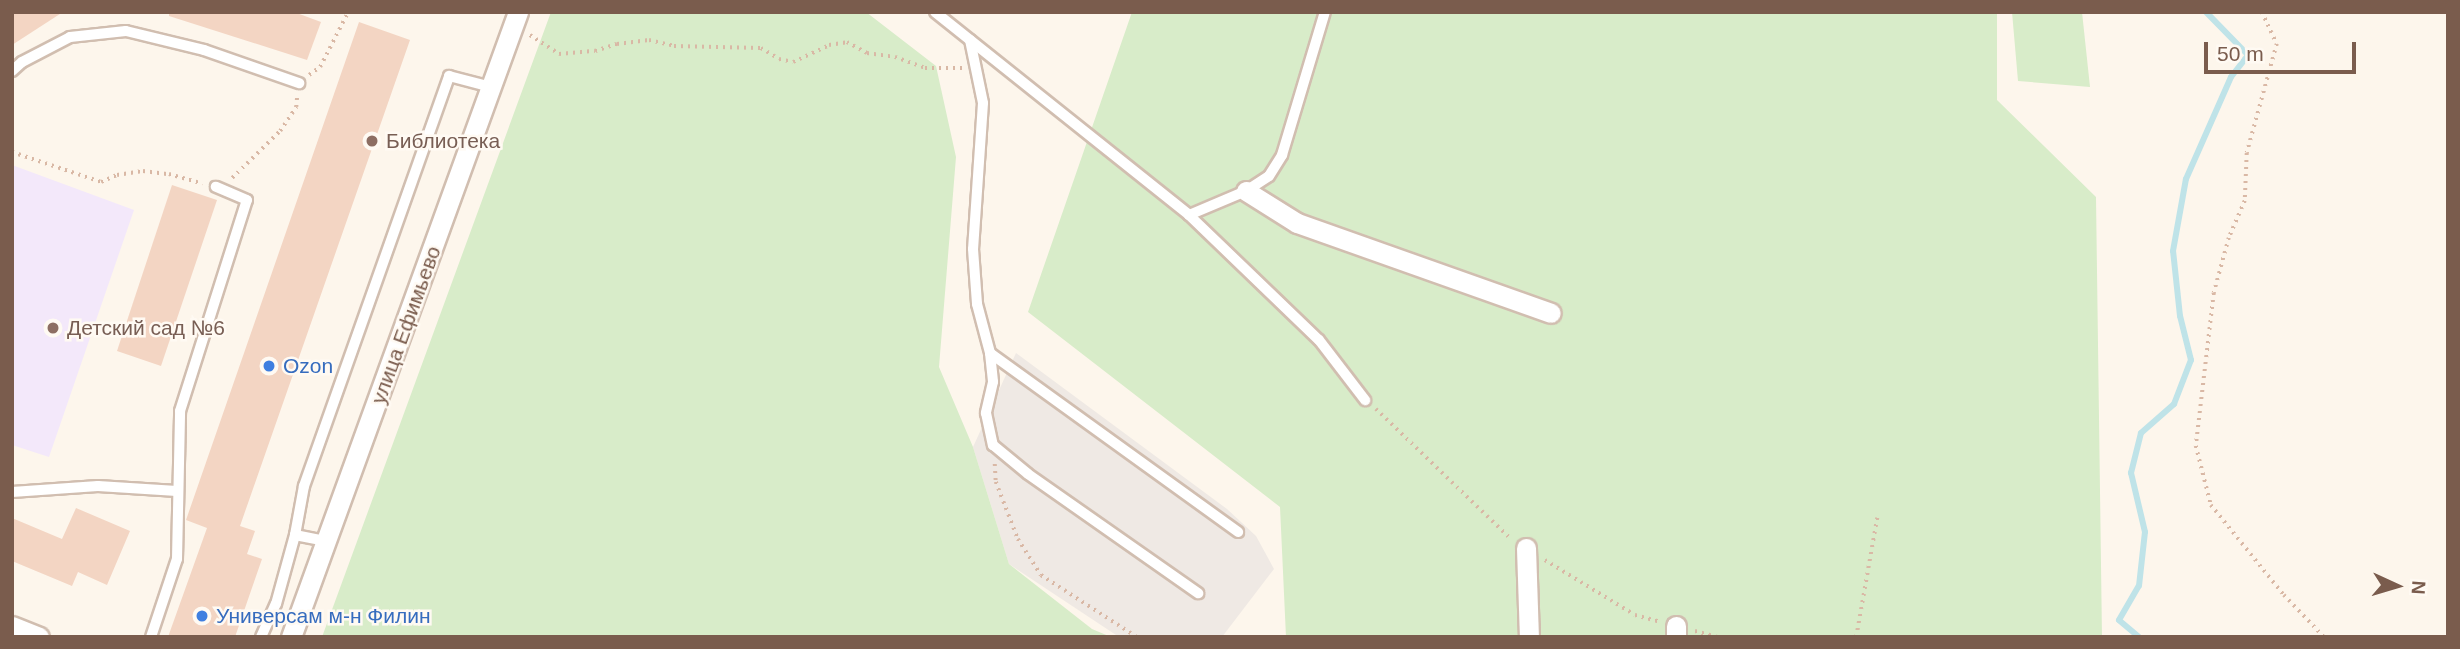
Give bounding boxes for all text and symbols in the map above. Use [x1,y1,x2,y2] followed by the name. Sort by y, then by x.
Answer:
[2208,28,2360,72] scale bar
[2217,42,2264,65] text: 50 m
[386,128,500,154] place label: Библиотека
[364,133,380,149] marker: Библиотека
[366,243,446,407] street label: улица Ефимьево
[67,315,225,341] place label: Детский сад №6
[45,320,61,336] marker: Детский сад №6
[283,353,333,379] place label: Ozon
[261,358,277,374] marker: Ozon
[2362,551,2432,621] north arrow
[2407,580,2429,595] text: N
[216,603,431,629] place label: Универсам м-н Филин
[194,608,210,624] marker: Универсам м-н Филин

